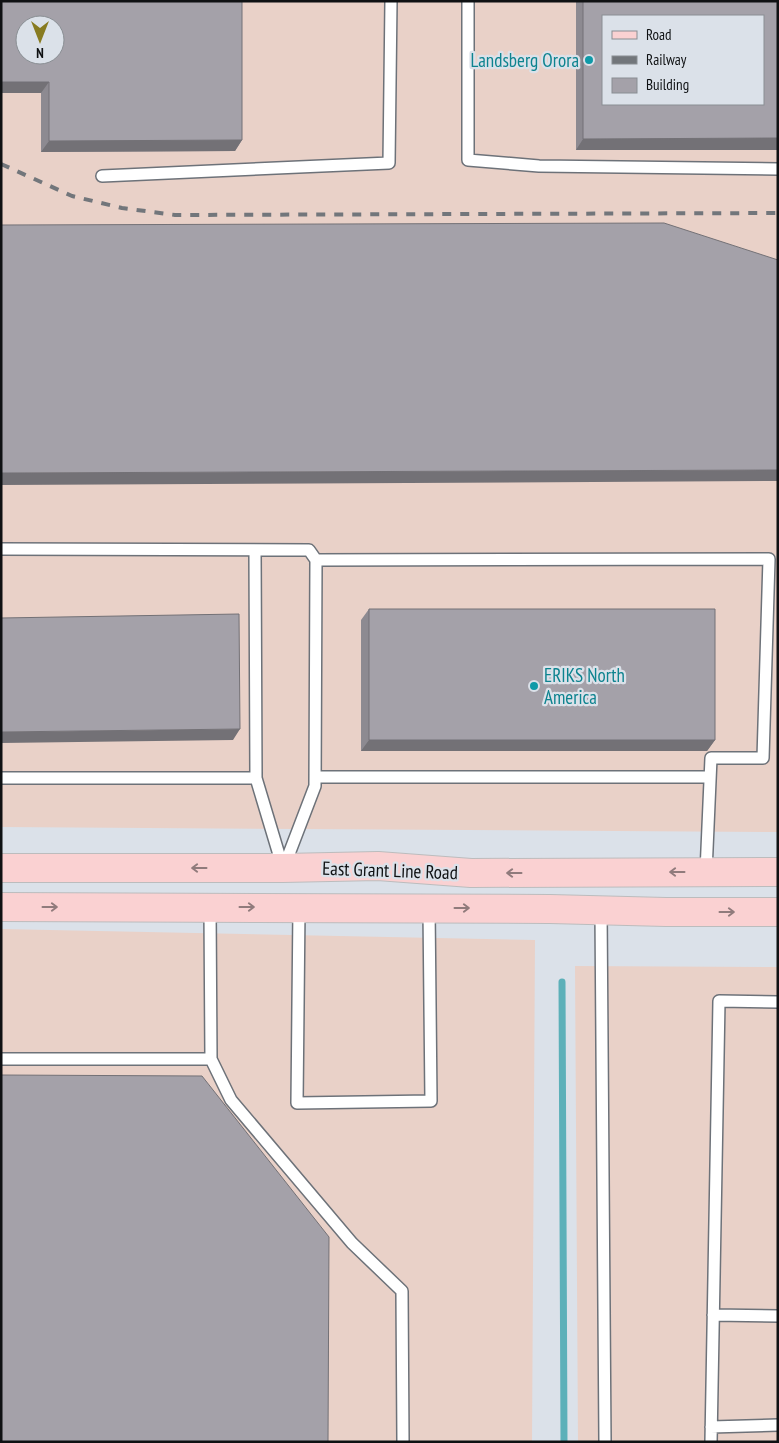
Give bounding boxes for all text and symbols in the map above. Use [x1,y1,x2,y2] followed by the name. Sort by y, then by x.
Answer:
[15,15,65,65] north arrow
[602,15,764,105] legend
[646,25,672,44] text: Road
[36,44,44,62] text: N
[471,48,579,72] place label: Landsberg Orora
[646,50,687,69] text: Railway
[583,54,595,66] marker: Landsberg Orora
[646,75,689,94] text: Building
[544,663,625,709] place label: ERIKS North America
[528,680,540,692] marker: ERIKS North America
[322,856,458,884] street label: East Grant Line Road
[191,863,208,873] one-way arrow
[506,868,522,878] one-way arrow
[669,868,685,877] one-way arrow
[42,902,58,912] one-way arrow
[239,902,255,912] one-way arrow
[454,904,470,913] one-way arrow
[719,907,735,917] one-way arrow

